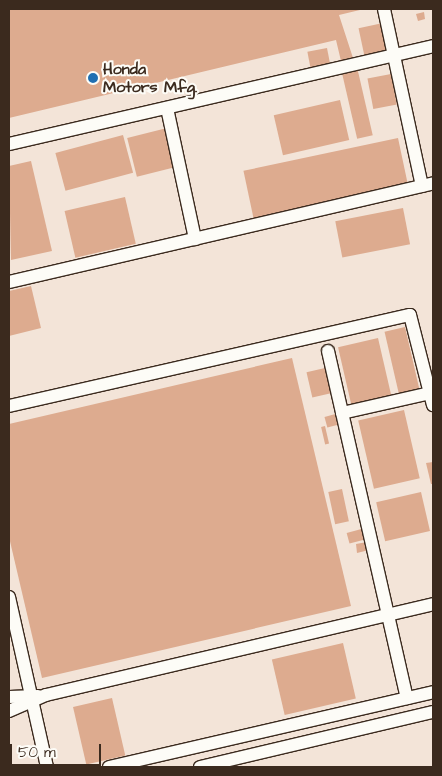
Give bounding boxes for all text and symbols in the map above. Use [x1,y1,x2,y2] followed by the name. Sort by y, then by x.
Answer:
[103,59,197,97] place label: Honda Motors Mfg.
[87,72,99,84] marker: Honda Motors Mfg.
[12,734,104,766] scale bar
[18,742,56,763] text: 50 m

